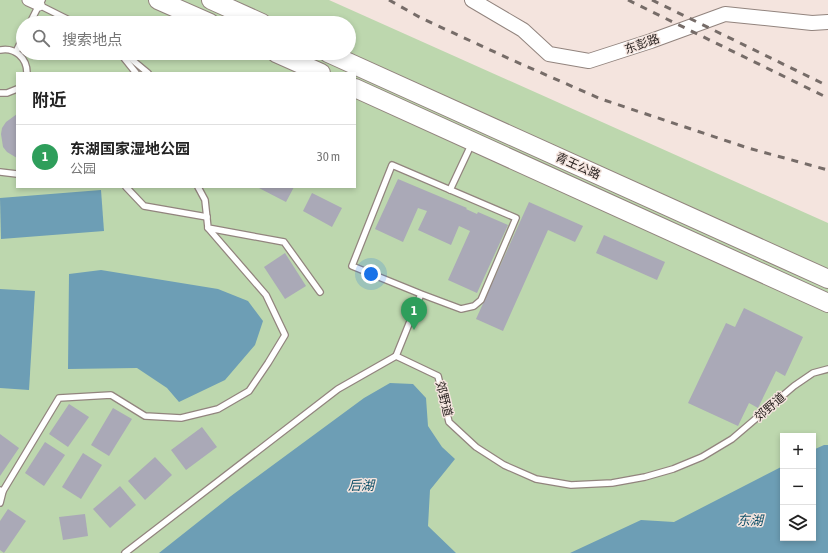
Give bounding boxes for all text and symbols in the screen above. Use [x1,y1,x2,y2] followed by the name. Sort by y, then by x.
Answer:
[16,16,356,60] search box
[30,27,52,49] icon: search
[62,31,122,48] text: 搜索地点
[623,32,661,56] street label: 东彭路
[32,90,66,110] text: 附近
[70,140,190,157] text: 东湖国家湿地公园
[42,149,48,164] text: 1
[317,149,340,164] text: 30 m
[553,150,603,182] street label: 青王公路
[70,161,96,176] text: 公园
[361,264,381,284] your location
[401,297,427,330] pin: 1
[433,380,455,418] street label: 郊野道
[752,390,788,424] street label: 郊野道
[780,433,816,541] map controls
[780,433,816,469] button: +
[780,469,816,505] button: −
[348,478,376,493] water label: 后湖
[780,505,816,541] button: layers
[737,513,765,528] water label: 东湖

